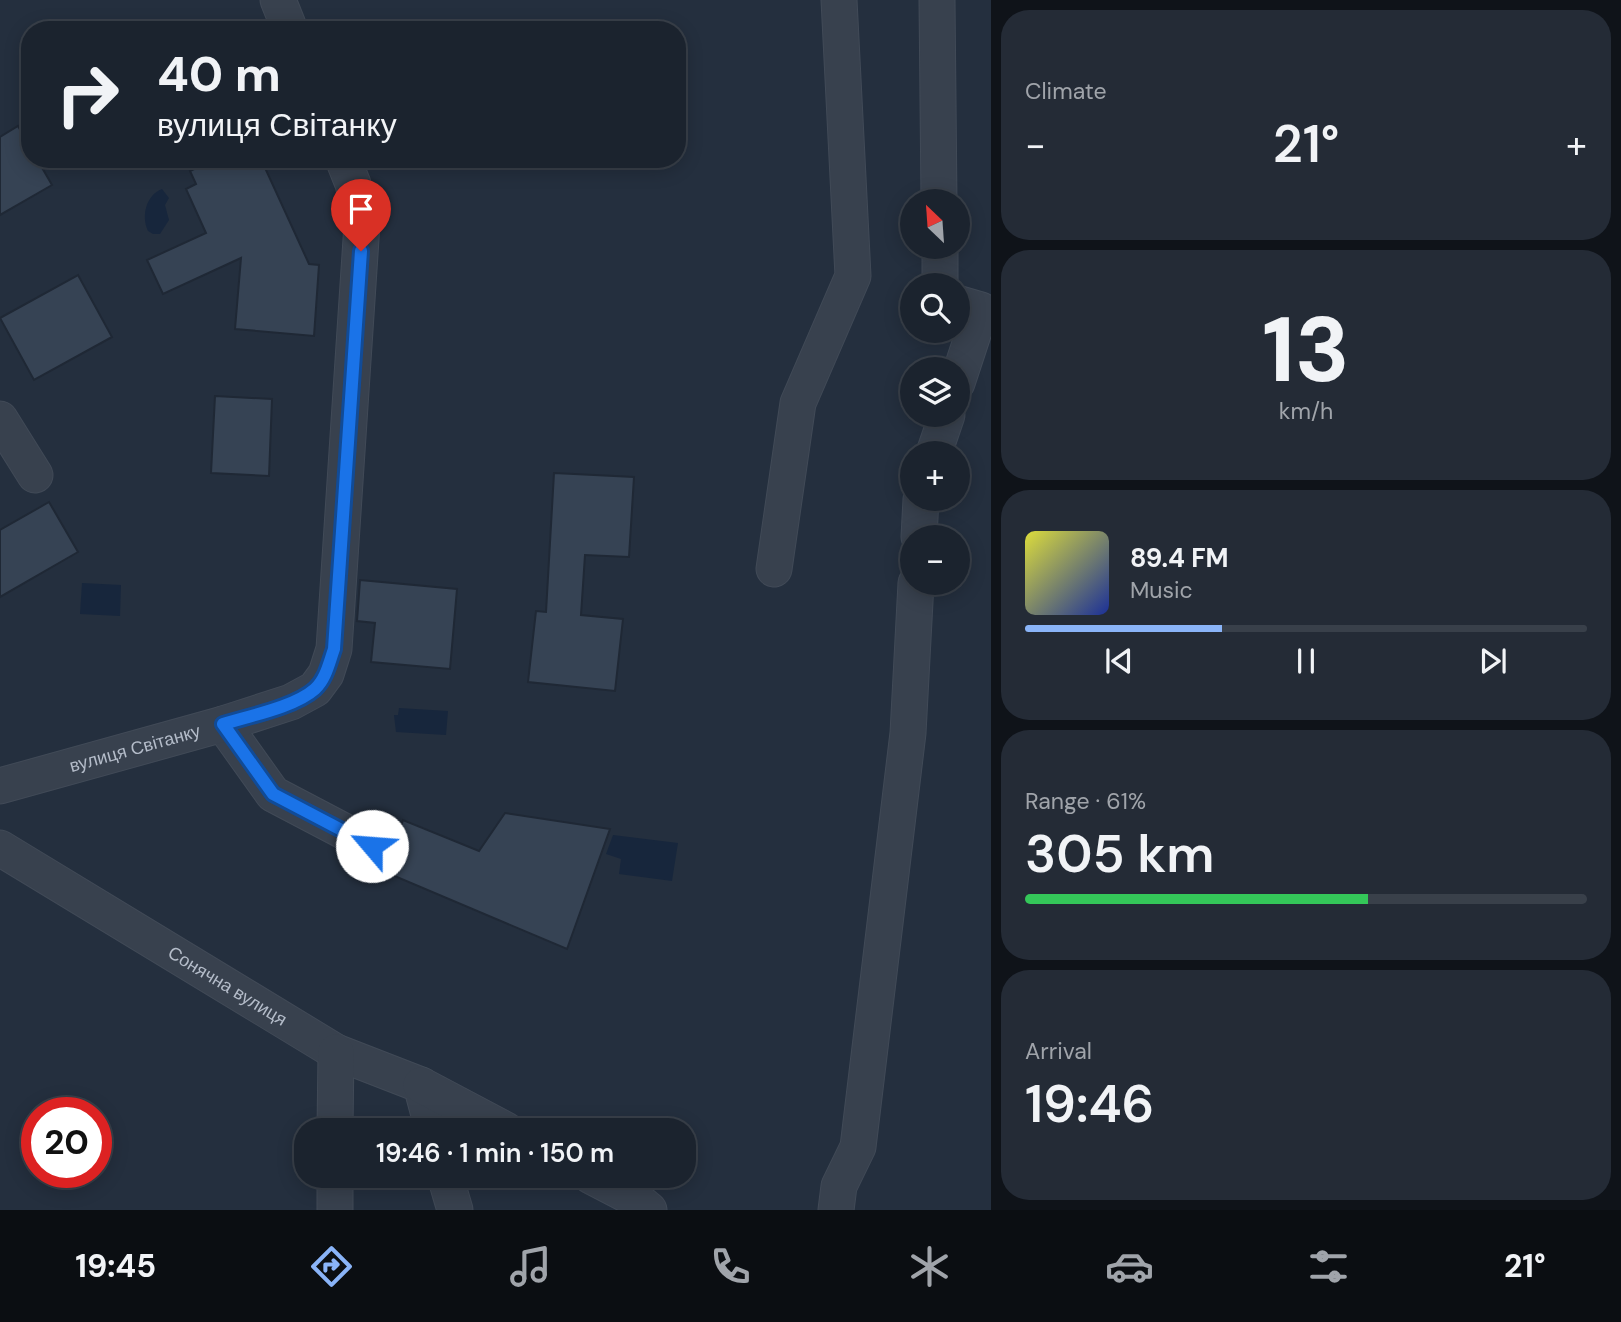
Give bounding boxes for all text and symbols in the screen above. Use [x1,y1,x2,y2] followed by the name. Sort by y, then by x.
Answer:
[157,42,281,106] text: 40 m
[42,49,133,140] icon: right
[1025,76,1107,106] text: Climate
[157,104,397,146] text: вулиця Світанку
[1273,110,1339,178] text: 21°
[1025,120,1046,170] text: −
[1566,120,1587,170] text: +
[331,179,391,251] pin
[900,189,970,259] north arrow
[900,189,970,595] map controls
[342,190,380,228] icon: arrive
[900,273,970,343] button: search
[1262,291,1350,409] text: 13
[900,357,970,427] button: layers
[1279,396,1333,426] text: km/h
[900,441,970,511] button: +
[900,525,970,595] button: −
[1130,541,1229,575] text: 89.4 FM
[1130,575,1193,605] text: Music
[1100,642,1138,680] icon: previous
[1287,642,1325,680] icon: pause
[1474,642,1512,680] icon: next
[67,719,203,778] street label: вулиця Світанку
[1025,786,1146,816] text: Range · 61%
[335,809,409,883] position arrow
[1025,820,1214,888] text: 305 km
[163,941,291,1031] street label: Сонячна вулиця
[1025,1036,1092,1066] text: Arrival
[1025,1070,1155,1138] text: 19:46
[21,1097,112,1188] speed limit sign: 20
[376,1136,614,1170] text: 19:46 · 1 min · 150 m
[307,1242,356,1291] icon: directions
[506,1242,555,1291] icon: music
[706,1242,755,1291] icon: phone
[905,1242,954,1291] icon: climate
[1105,1242,1154,1291] icon: car
[1304,1242,1353,1291] icon: filters
[75,1245,156,1287] text: 19:45
[1504,1245,1546,1287] text: 21°

